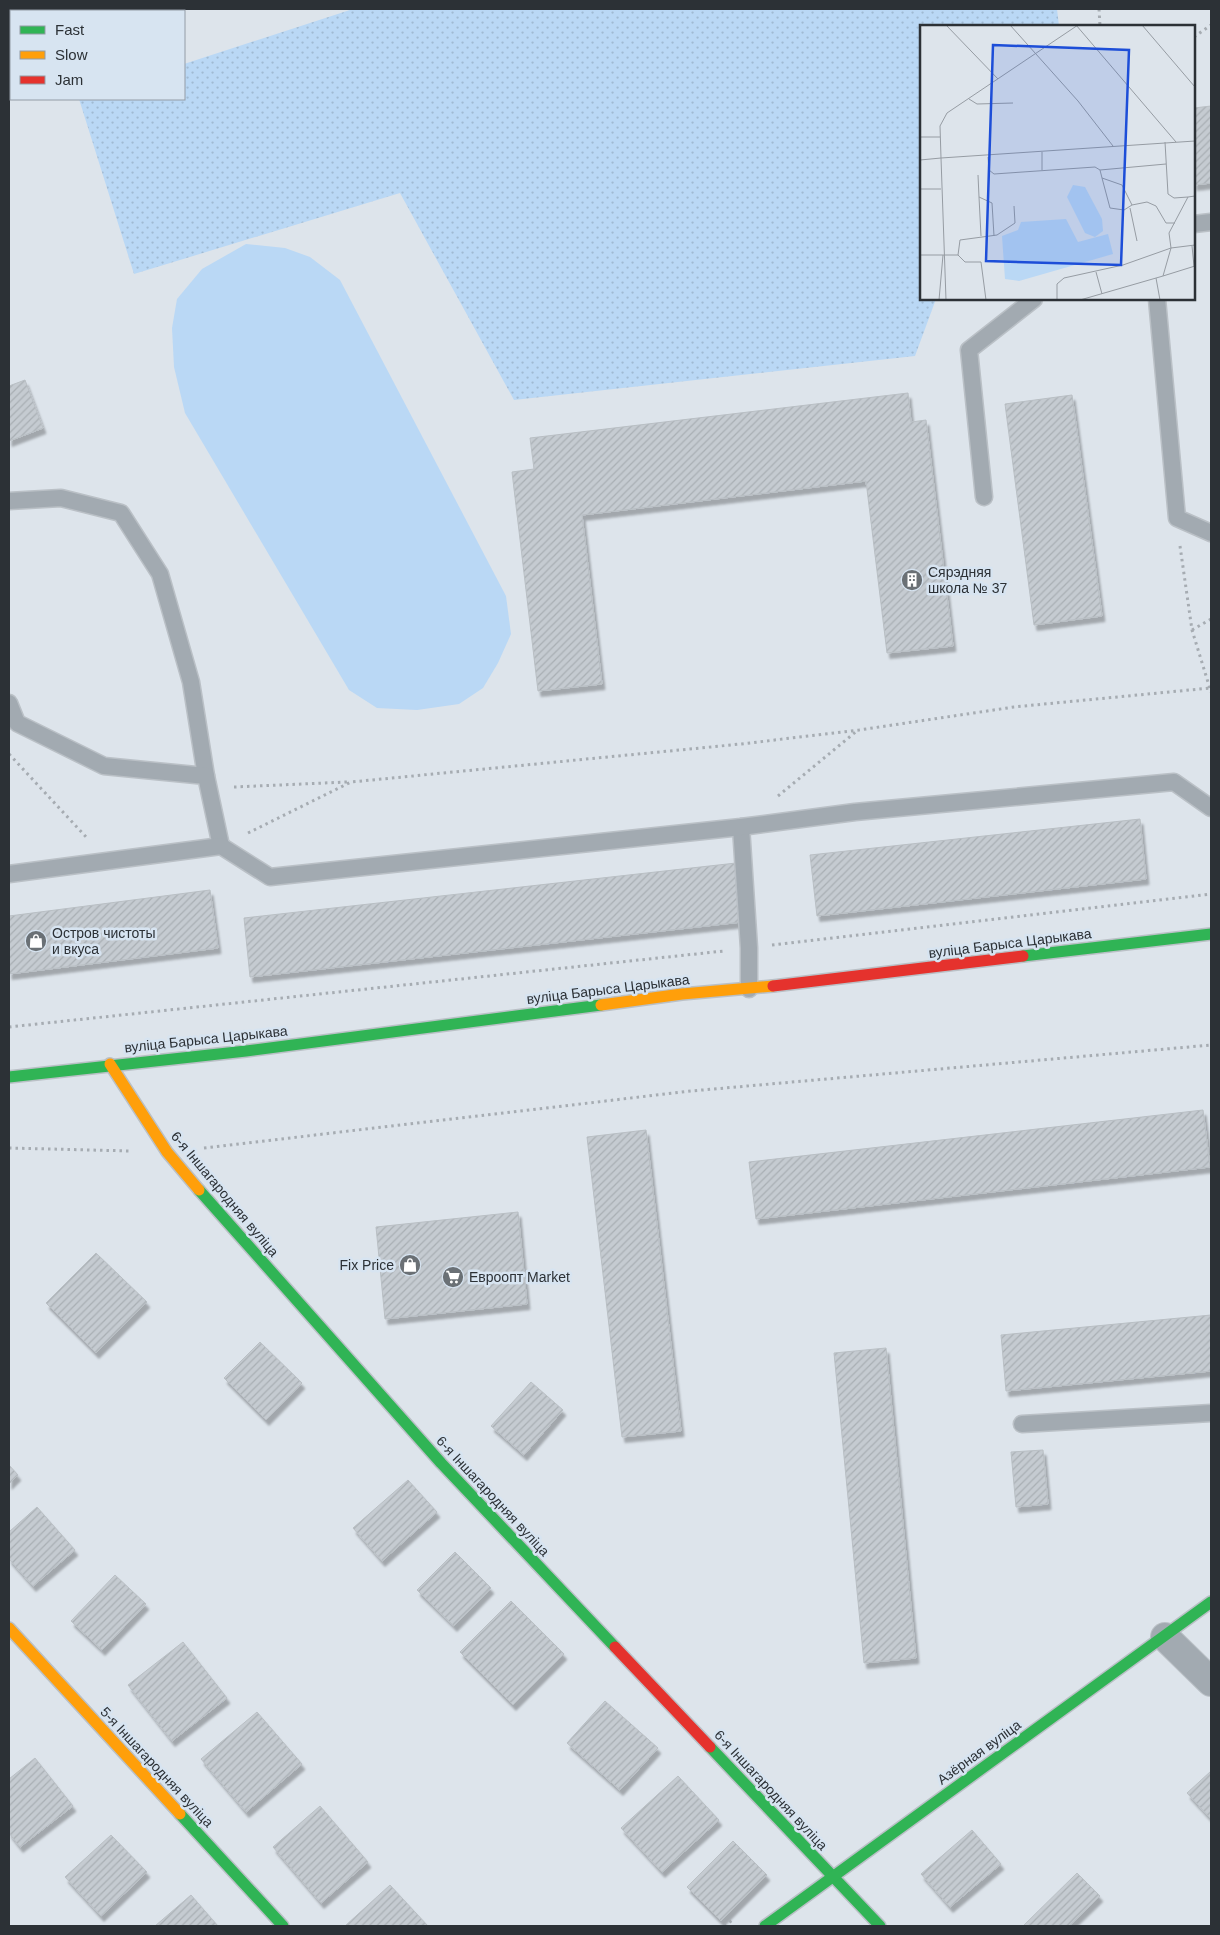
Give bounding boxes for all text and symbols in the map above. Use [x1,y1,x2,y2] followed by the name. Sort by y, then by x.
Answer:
[10,10,185,100] legend
[55,21,85,38] text: Fast
[920,25,1195,300] inset map
[55,46,88,63] text: Slow
[55,71,83,88] text: Jam
[928,564,1008,596] place label: Сярэдняя школа № 37
[900,568,924,592] building icon: Сярэдняя школа № 37
[52,925,156,957] place label: Остров чистоты и вкуса
[928,925,1093,961] street label: вуліца Барыса Царыкава
[24,929,48,953] shop icon: Остров чистоты и вкуса
[526,971,691,1007] street label: вуліца Барыса Царыкава
[124,1022,289,1056] street label: вуліца Барыса Царыкава
[168,1128,282,1260] street label: 6-я Іншагародняя вуліца
[398,1253,422,1277] shop icon: Fix Price
[340,1257,394,1273] place label: Fix Price
[441,1265,465,1289] supermarket icon: Евроопт Market
[469,1269,570,1285] place label: Евроопт Market
[433,1433,553,1559] street label: 6-я Іншагародняя вуліца
[97,1704,217,1830] street label: 5-я Іншагародняя вуліца
[934,1716,1024,1788] street label: Азёрная вуліца
[711,1727,831,1853] street label: 6-я Іншагародняя вуліца

